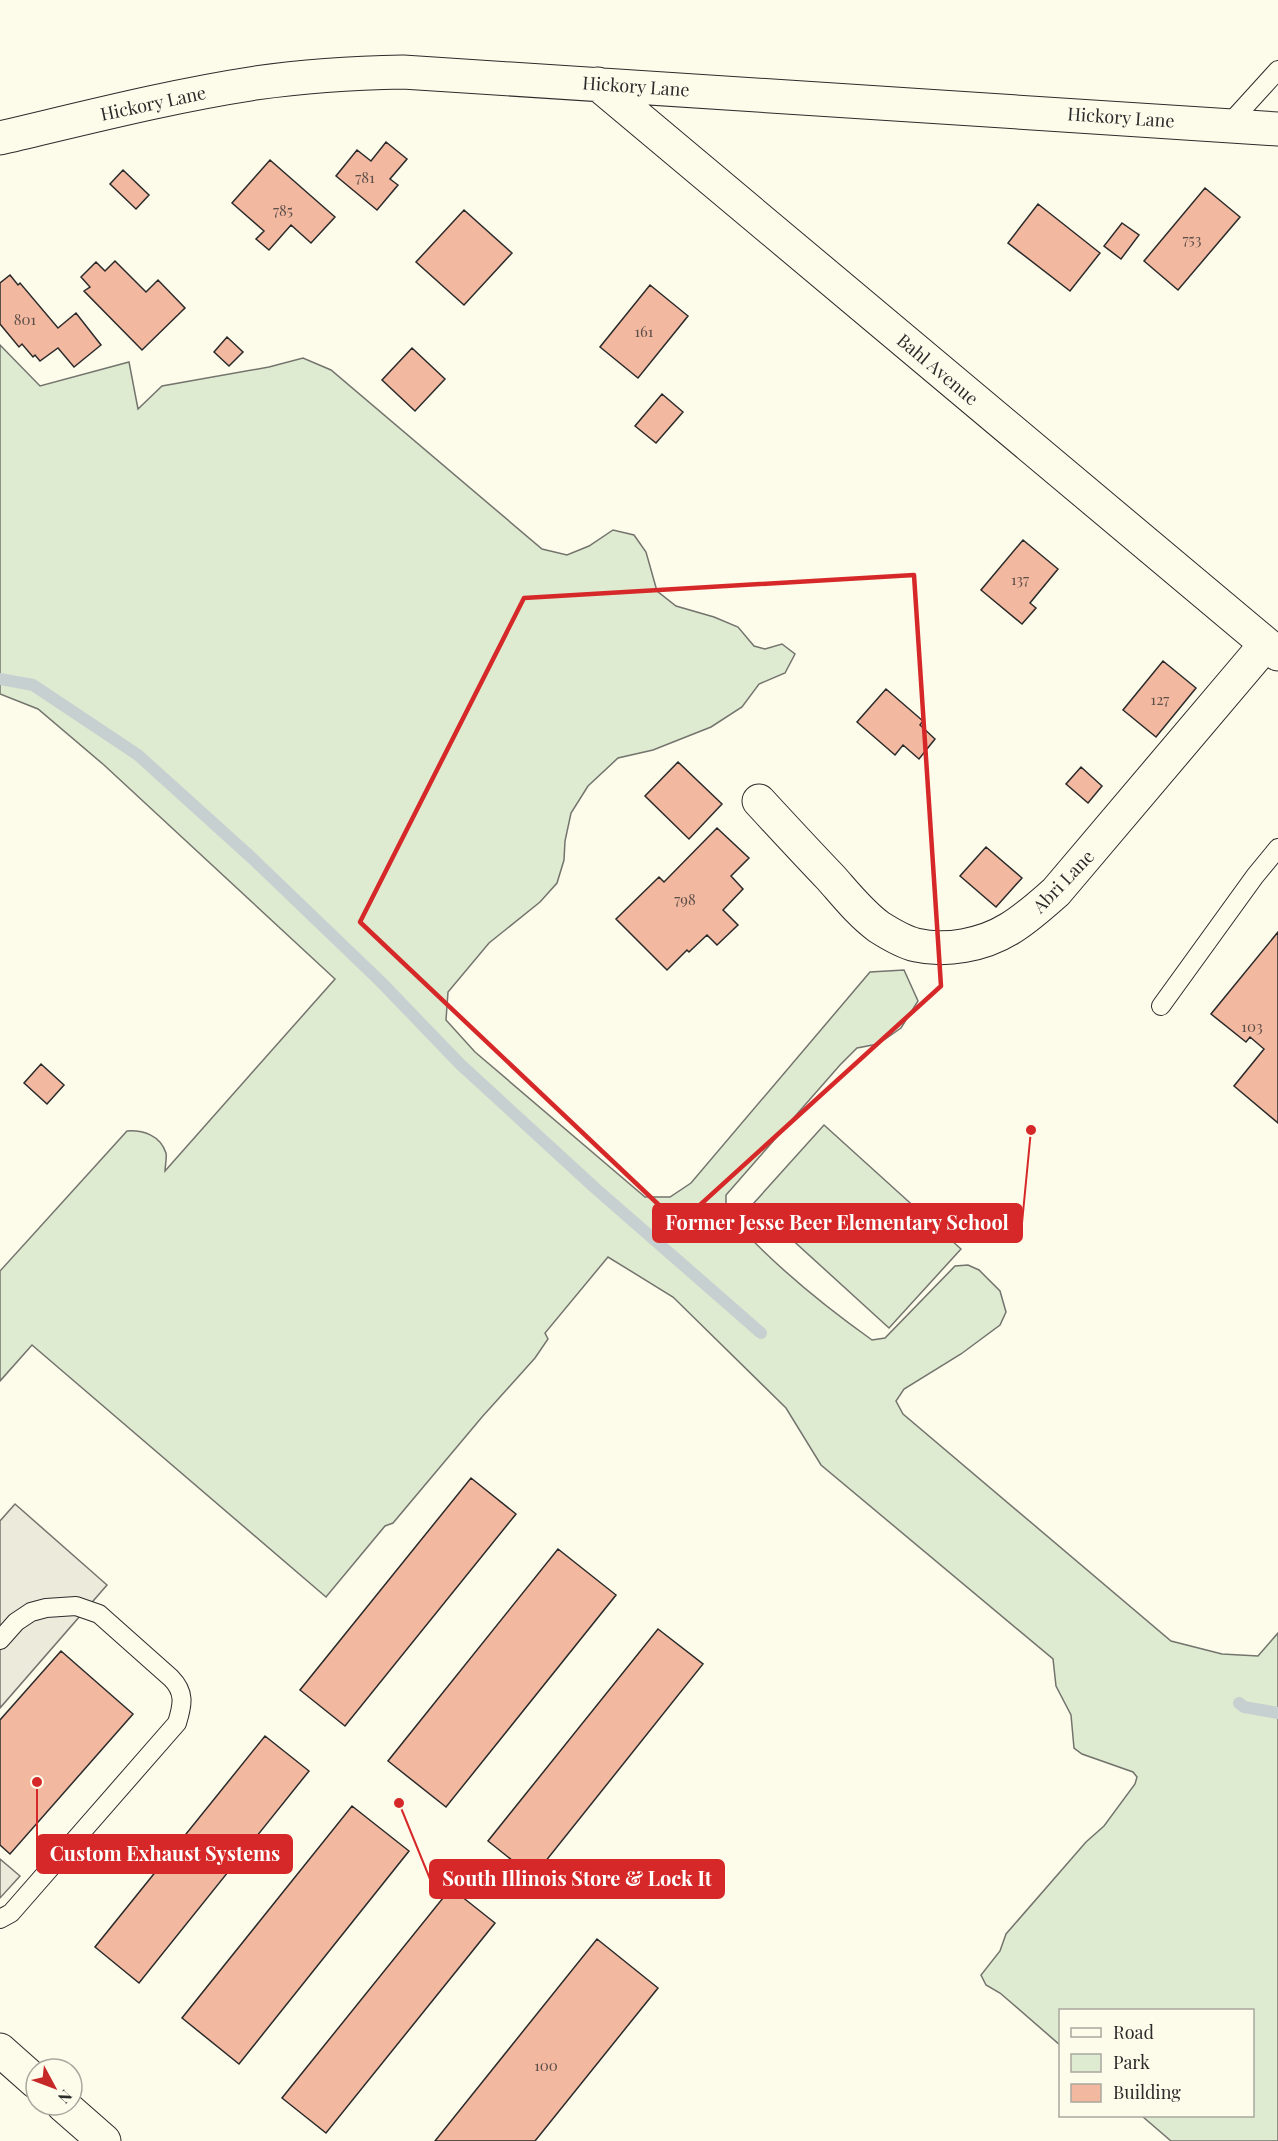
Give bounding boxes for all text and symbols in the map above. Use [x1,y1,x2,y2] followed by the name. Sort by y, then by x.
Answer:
[582,70,690,102] street label: Hickory Lane
[98,80,208,126] street label: Hickory Lane
[1067,101,1175,133] street label: Hickory Lane
[355,167,375,187] house number: 781
[273,200,293,220] house number: 785
[1182,229,1202,249] house number: 753
[14,309,37,329] house number: 801
[635,321,654,341] house number: 161
[892,328,984,410] street label: Bahl Avenue
[1011,569,1029,589] house number: 137
[1151,689,1169,709] house number: 127
[1026,844,1099,918] street label: Abri Lane
[674,889,696,909] house number: 798
[1241,1016,1263,1036] house number: 103
[653,1204,1022,1242] callout: Former Jesse Beer Elementary School
[665,1208,1009,1235] text: Former Jesse Beer Elementary School
[37,1835,292,1873] callout: Custom Exhaust Systems
[50,1839,280,1866] text: Custom Exhaust Systems
[430,1860,724,1898] callout: South Illinois Store & Lock It
[442,1864,713,1891] text: South Illinois Store & Lock It
[1059,2009,1254,2117] legend
[1113,2020,1154,2044] text: Road
[1113,2050,1150,2074] text: Park
[534,2055,558,2075] house number: 100
[24,2057,84,2117] north arrow
[1113,2080,1181,2104] text: Building
[54,2086,77,2109] text: N

